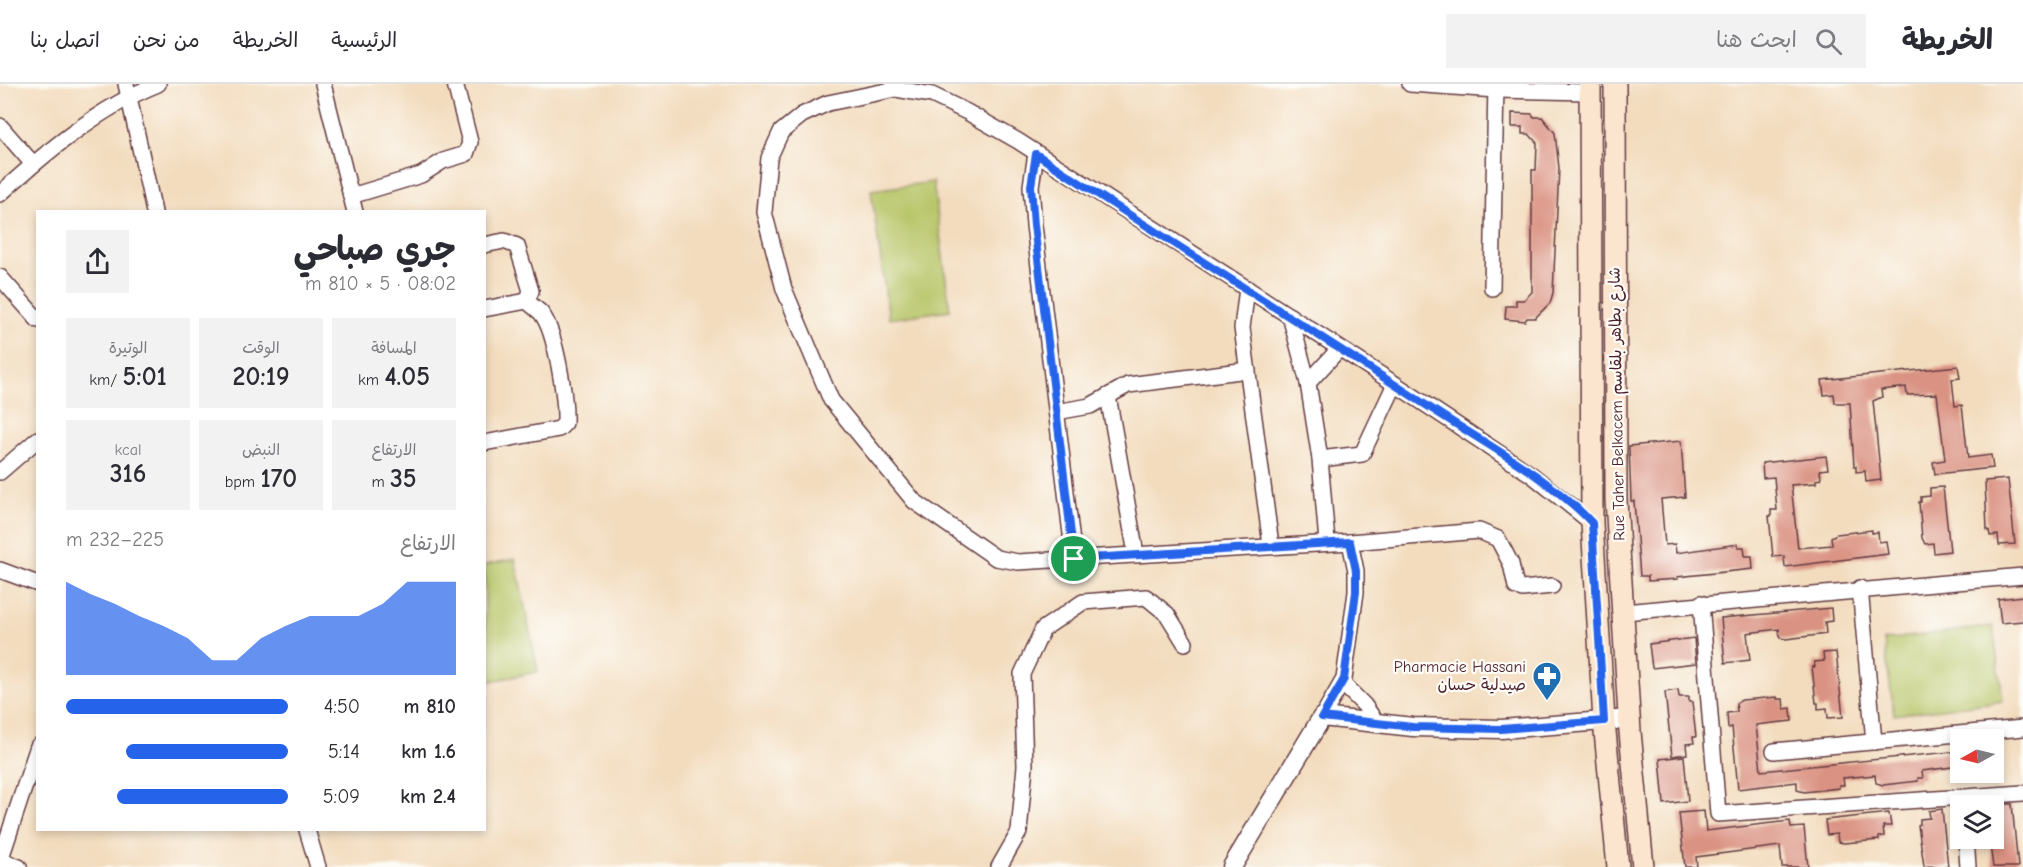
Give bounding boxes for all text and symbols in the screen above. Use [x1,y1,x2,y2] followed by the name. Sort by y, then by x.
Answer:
[1446,14,1866,68] search box
[1902,24,1993,56] text: الخريطة
[1812,25,1845,58] icon: search
[1716,27,1797,53] text: ابحث هنا
[30,28,100,52] text: اتصل بنا
[133,28,200,52] text: من نحن
[233,28,298,52] text: الخريطة
[331,28,397,52] text: الرئيسية
[66,230,129,293] button: share
[294,230,456,268] text: جري صباحي
[1606,267,1631,541] street label: Rue Taher Belkacem شارع بطاهر بلقاسم
[305,272,456,295] text: 08:02 · 5 × 810 m
[109,339,147,357] text: الوتيرة
[242,339,280,357] text: الوقت
[371,339,417,357] text: المسافة
[123,362,167,392] text: 5:01
[232,362,290,392] text: 20:19
[384,362,430,392] text: 4.05
[89,371,123,389] text: /km
[358,371,384,389] text: km
[115,441,141,459] text: kcal
[242,441,280,459] text: النبض
[372,441,416,459] text: الارتفاع
[110,459,146,489] text: 316
[260,464,297,494] text: 170
[390,464,417,494] text: 35
[225,473,260,491] text: bpm
[371,473,390,491] text: m
[66,528,164,551] text: 225–232 m
[400,532,456,555] text: الارتفاع
[1048,533,1099,584] pin
[1057,542,1090,575] icon: arrive
[1394,658,1526,694] place label: Pharmacie Hassani صيدلية حسان
[1531,660,1563,702] pharmacy icon: Pharmacie Hassani صيدلية حسان
[324,695,360,718] text: 4:50
[403,695,456,718] text: 810 m
[1950,729,2004,783] north arrow
[1950,729,2004,849] map controls
[328,740,360,763] text: 5:14
[401,740,456,763] text: 1.6 km
[323,785,360,808] text: 5:09
[400,785,456,808] text: 2.4 km
[1950,795,2004,849] button: layers

